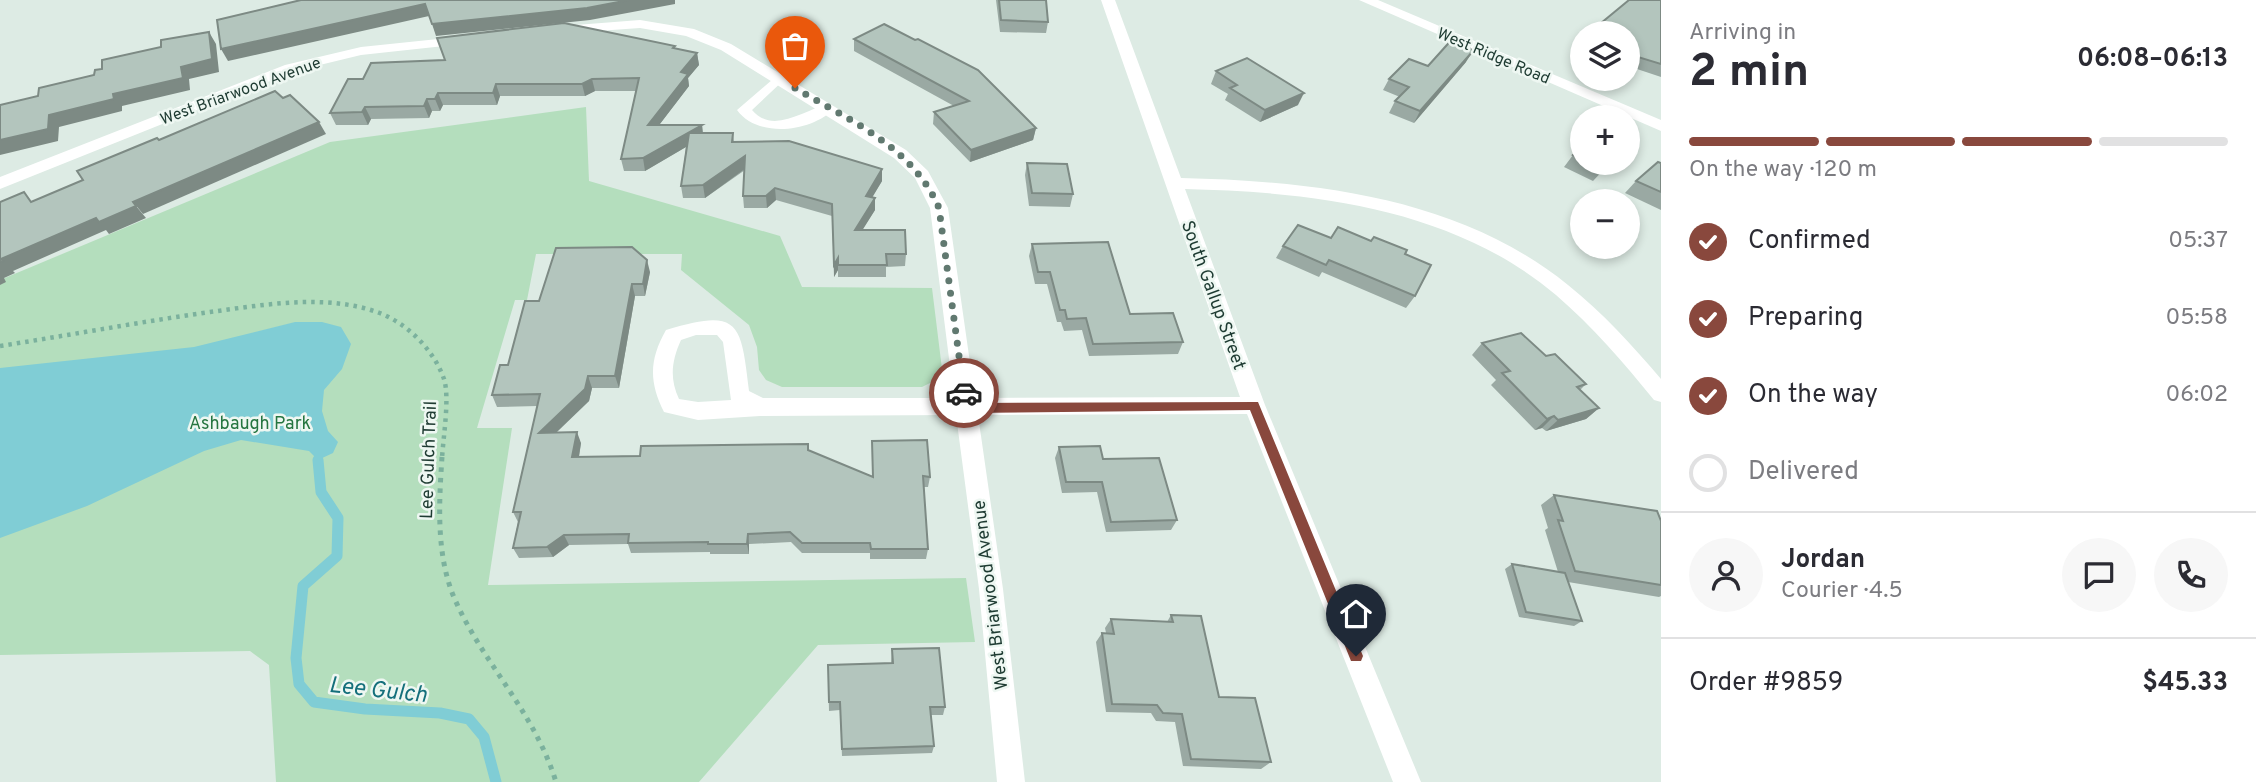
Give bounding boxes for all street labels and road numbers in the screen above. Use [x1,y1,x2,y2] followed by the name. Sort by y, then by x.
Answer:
[1434,24,1553,90] street label: West Ridge Road
[158,53,324,130] street label: West Briarwood Avenue
[1175,218,1250,373] street label: South Gallup Street
[416,401,443,520] street label: Lee Gulch Trail
[968,499,1015,691] street label: West Briarwood Avenue

